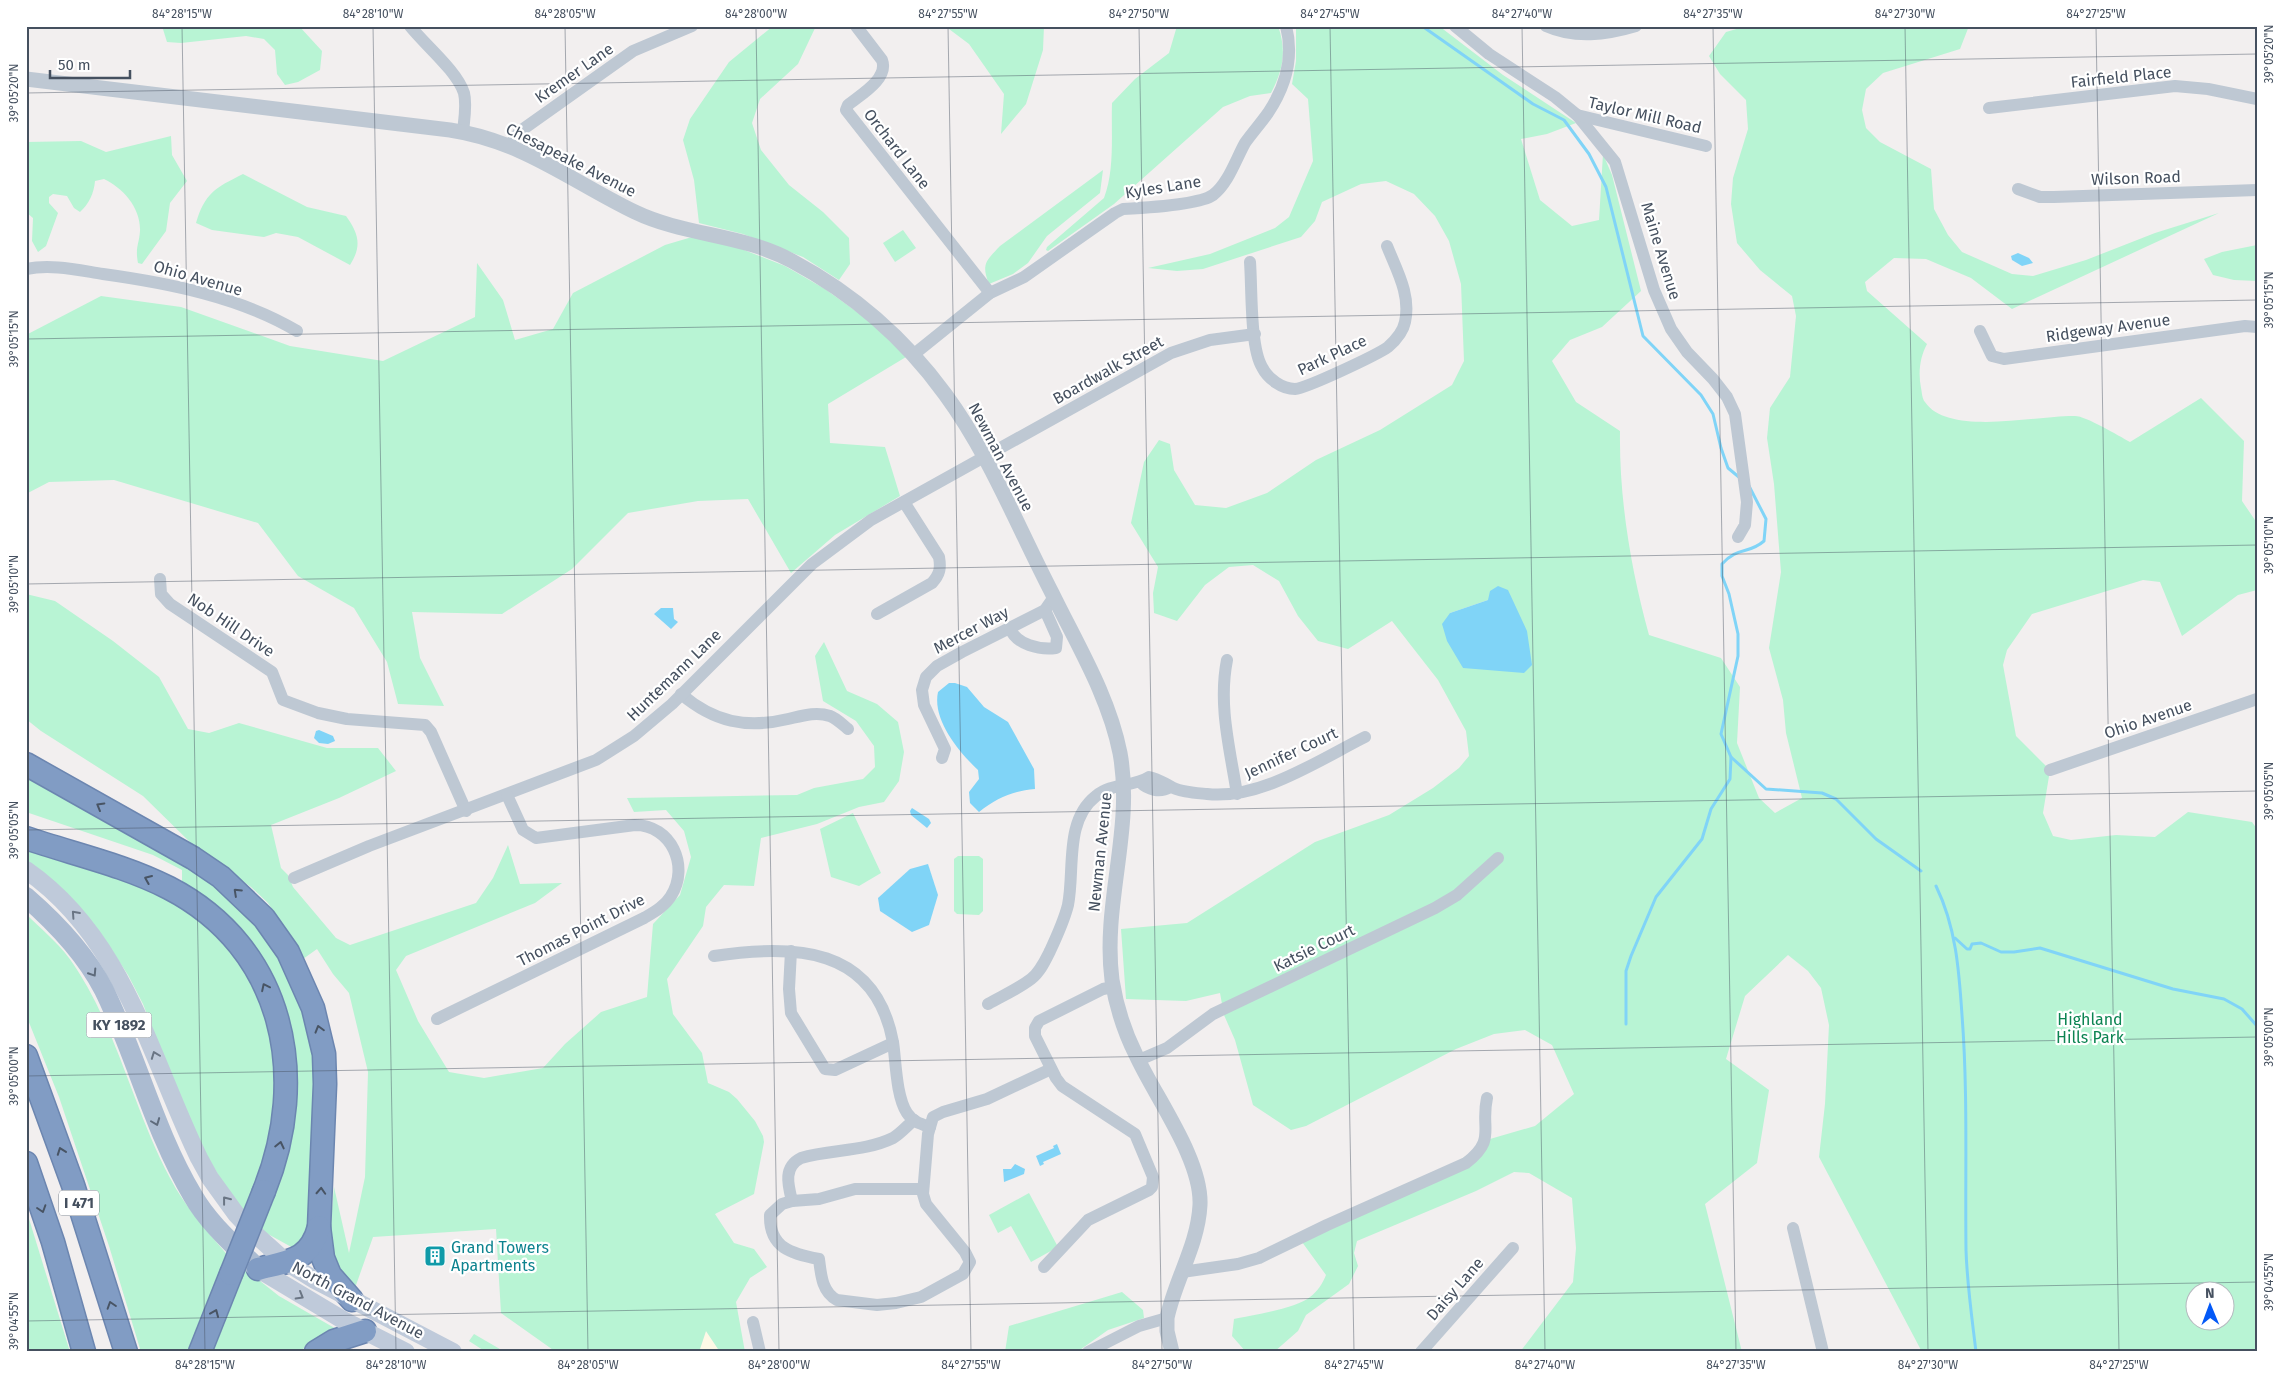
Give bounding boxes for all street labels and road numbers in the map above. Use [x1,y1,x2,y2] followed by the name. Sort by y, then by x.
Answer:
[531,39,617,107] street label: Kremer Lane
[2070,62,2172,92] street label: Fairfield Place
[1587,93,1703,137] street label: Taylor Mill Road
[860,105,934,193] street label: Orchard Lane
[503,119,639,201] street label: Chesapeake Avenue
[2091,167,2181,189] street label: Wilson Road
[1124,172,1202,202] street label: Kyles Lane
[1637,200,1685,302] street label: Maine Avenue
[151,256,245,300] street label: Ohio Avenue
[2045,310,2171,346] street label: Ridgeway Avenue
[1294,331,1370,379] street label: Park Place
[1050,332,1167,408] street label: Boardwalk Street
[964,399,1038,515] street label: Newman Avenue
[184,589,278,661] street label: Nob Hill Drive
[930,602,1012,658] street label: Mercer Way
[623,625,725,725] street label: Huntemann Lane
[2102,695,2194,743] street label: Ohio Avenue
[1241,723,1341,783] street label: Jennifer Court
[1084,791,1116,913] street label: Newman Avenue
[514,890,648,970] street label: Thomas Point Drive
[1270,920,1358,976] street label: Katsie Court
[86,1012,152,1038] road number: KY 1892
[59,1190,99,1216] road number: I 471
[1422,1254,1488,1324] street label: Daisy Lane
[289,1257,427,1343] street label: North Grand Avenue

